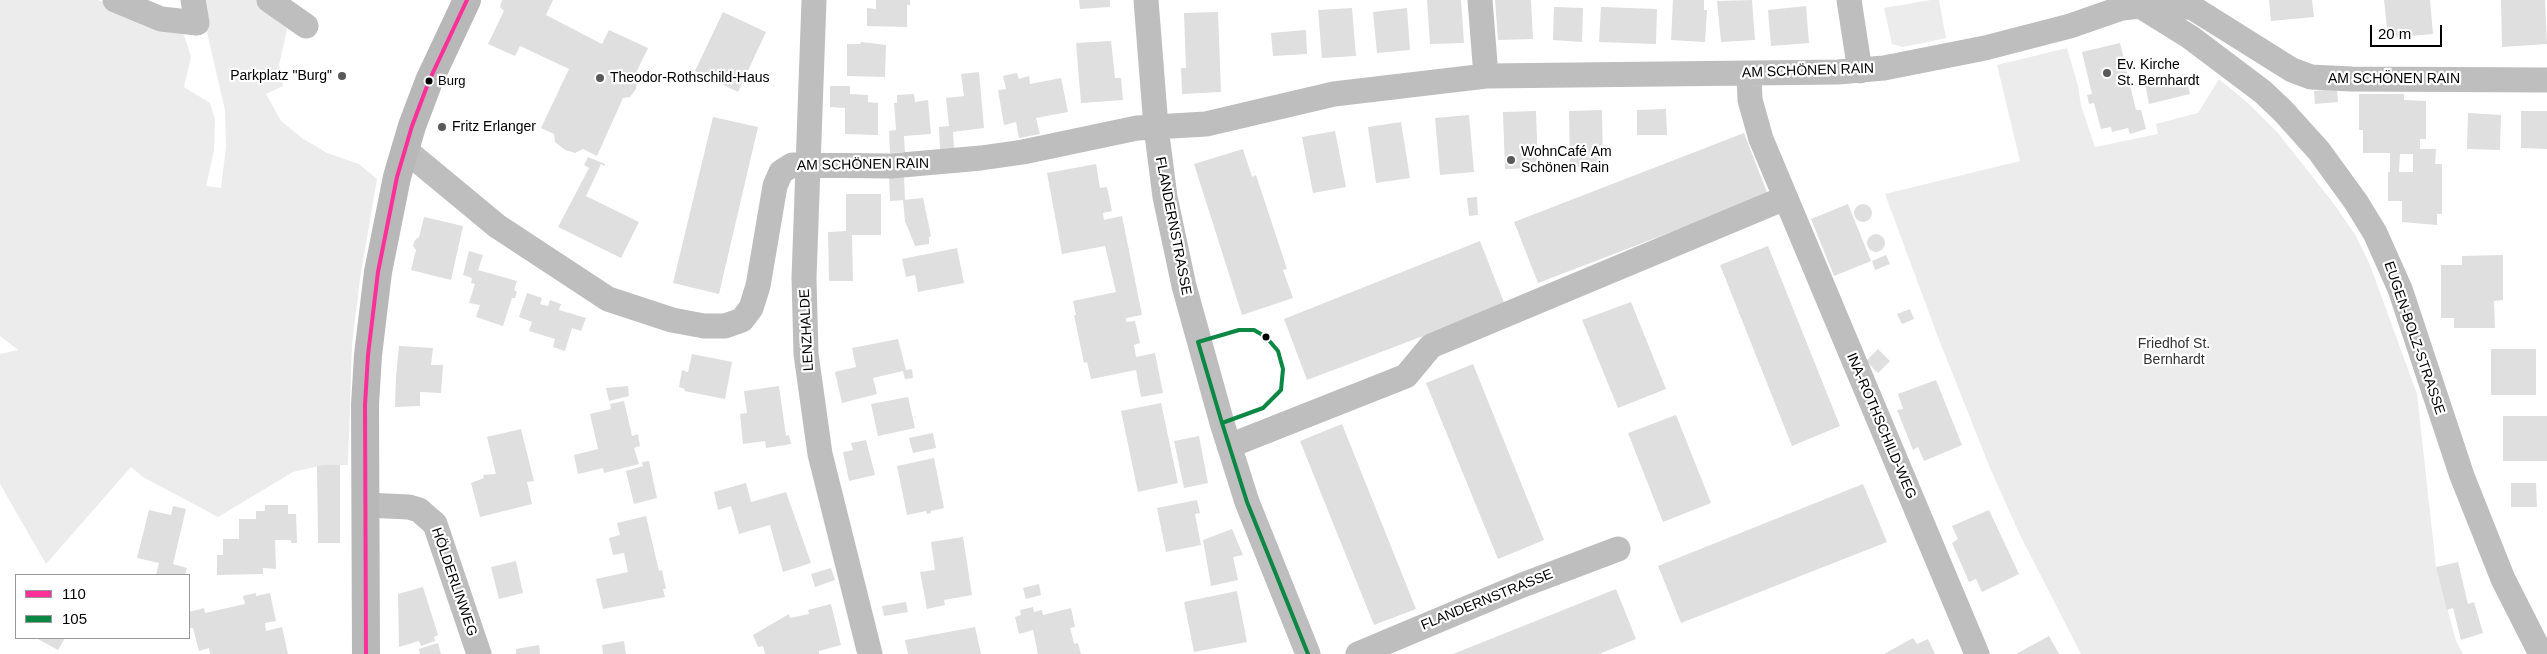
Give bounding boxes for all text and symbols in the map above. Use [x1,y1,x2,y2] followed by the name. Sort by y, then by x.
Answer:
[2372,15,2444,47] scale bar
[2378,25,2411,42] text: 20 m
[2117,57,2199,90] place label: Ev. Kirche St. Bernhardt
[1742,60,1874,82] street label: AM SCHÖNEN RAIN
[2101,67,2113,79] marker: Ev. Kirche St. Bernhardt
[230,68,332,84] place label: Parkplatz "Burg"
[336,70,348,82] marker: Parkplatz "Burg"
[610,70,770,86] place label: Theodor-Rothschild-Haus
[2328,71,2460,87] street label: AM SCHÖNEN RAIN
[594,72,606,84] marker: Theodor-Rothschild-Haus
[438,73,465,89] place label: Burg
[424,76,434,86] marker: Burg
[452,119,536,135] place label: Fritz Erlanger
[436,121,448,133] marker: Fritz Erlanger
[1521,144,1612,176] place label: WohnCafé Am Schönen Rain
[1505,154,1517,166] marker: WohnCafé Am Schönen Rain
[797,155,929,175] street label: AM SCHÖNEN RAIN
[1151,155,1195,297] street label: FLANDERNSTRASSE
[2380,259,2448,417] street label: EUGEN-BOLZ-STRASSE
[796,288,818,372] street label: LENZHALDE
[1261,332,1271,342] unlabelled marker
[2138,336,2210,368] park label: Friedhof St. Bernhardt
[1843,350,1919,502] street label: INA-ROTHSCHILD-WEG
[428,526,480,638] street label: HÖLDERLINWEG
[1419,566,1555,634] street label: FLANDERNSTRASSE
[15,574,190,639] legend
[62,585,86,602] text: 110
[62,610,87,627] text: 105

